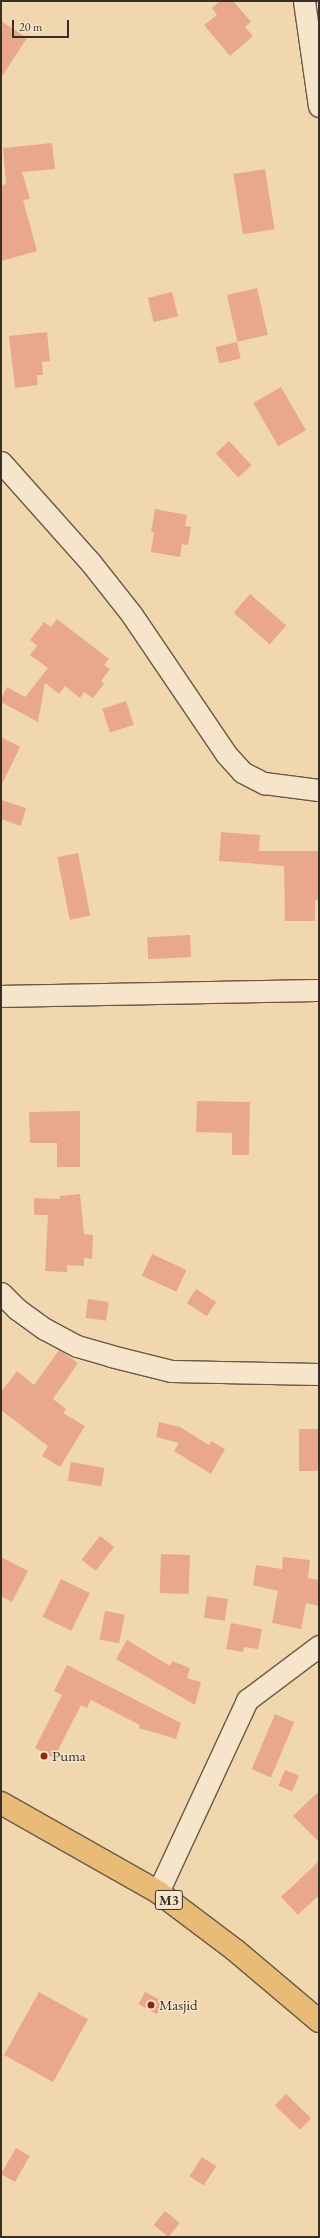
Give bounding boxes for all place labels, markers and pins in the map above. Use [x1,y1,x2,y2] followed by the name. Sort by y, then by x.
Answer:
[52,1747,86,1765] place label: Puma
[39,1751,49,1761] marker: Puma
[159,1996,198,2014] place label: Masjid
[146,2000,156,2010] marker: Masjid

